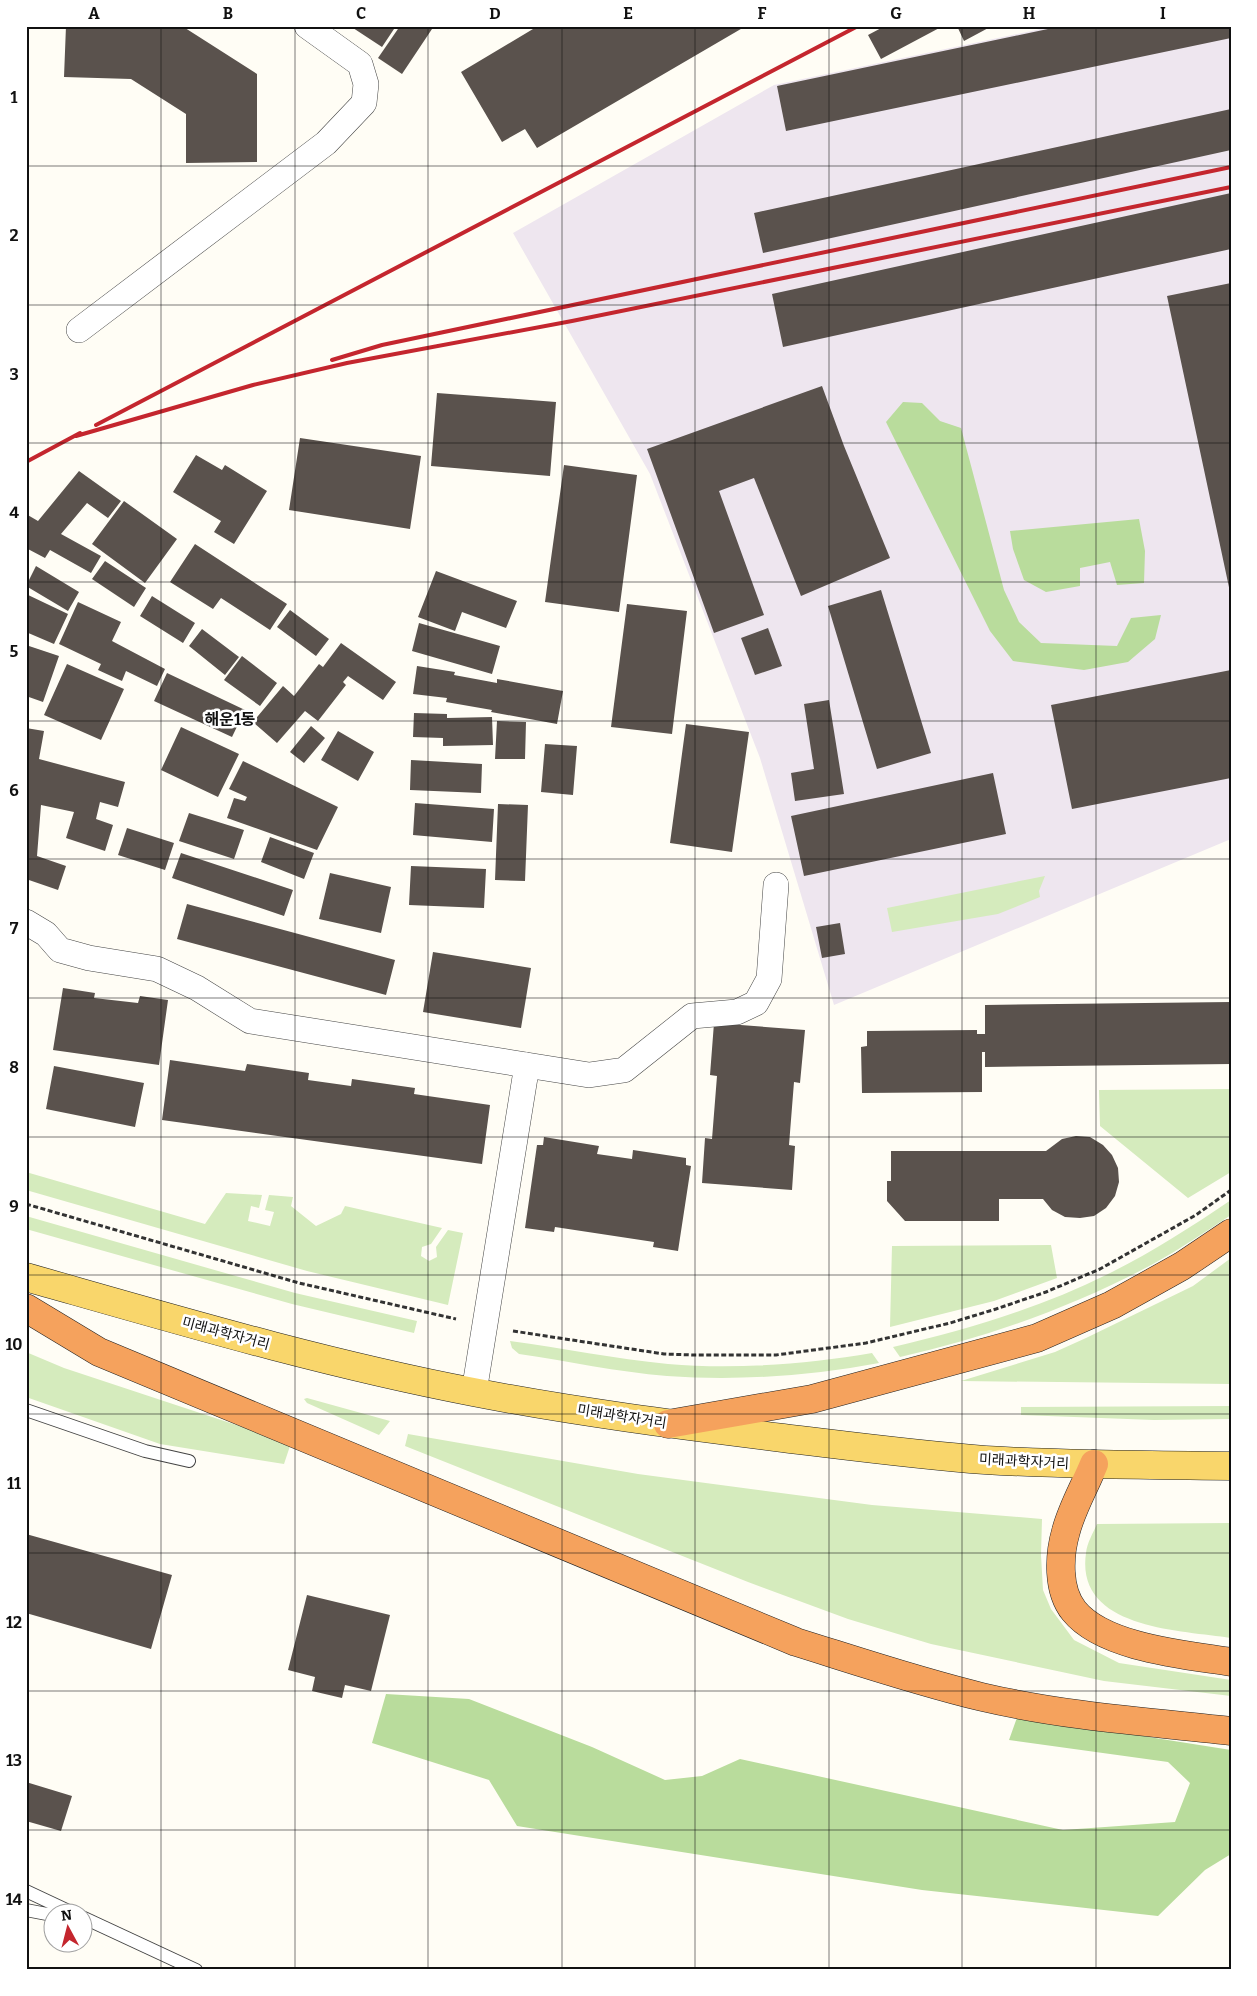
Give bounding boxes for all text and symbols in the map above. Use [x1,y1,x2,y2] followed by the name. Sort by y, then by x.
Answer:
[88,4,100,23] text: A
[223,4,233,23] text: B
[356,4,366,23] text: C
[489,4,501,23] text: D
[623,4,633,23] text: E
[758,4,767,23] text: F
[890,4,902,23] text: G
[1023,4,1036,23] text: H
[1160,4,1166,23] text: I
[11,88,18,107] text: 1
[9,226,19,245] text: 2
[9,365,19,384] text: 3
[9,503,19,522] text: 4
[10,642,19,661] text: 5
[204,710,256,729] district label: 해운1동
[9,781,19,800] text: 6
[10,919,19,938] text: 7
[9,1058,19,1077] text: 8
[9,1197,19,1216] text: 9
[180,1314,272,1353] street label: 미래과학자거리
[5,1335,23,1354] text: 10
[576,1401,668,1432] street label: 미래과학자거리
[979,1451,1069,1472] street label: 미래과학자거리
[7,1474,21,1493] text: 11
[6,1613,22,1632] text: 12
[6,1751,22,1770] text: 13
[6,1890,23,1909] text: 14
[42,1904,92,1954] north arrow
[60,1906,73,1925] text: N

